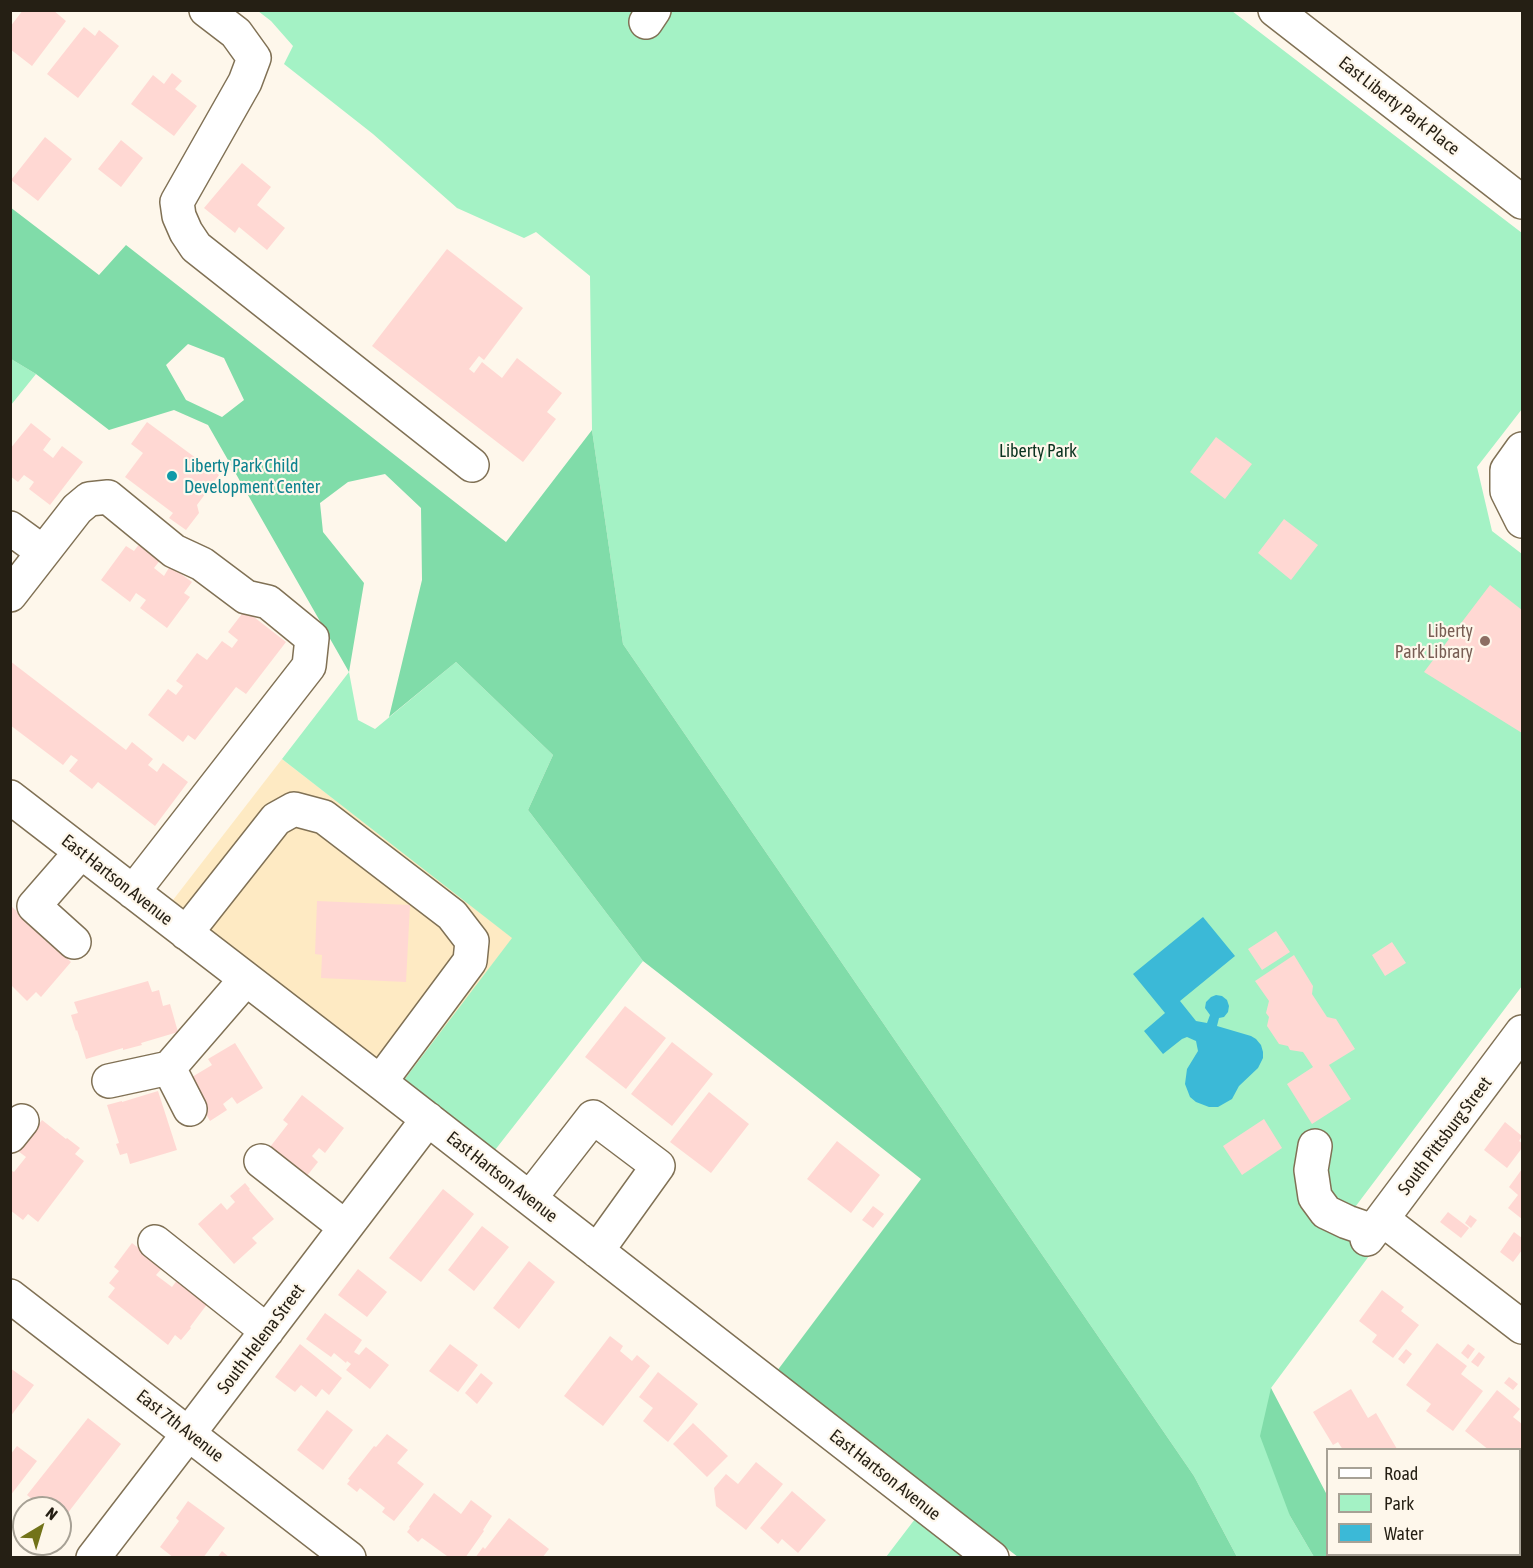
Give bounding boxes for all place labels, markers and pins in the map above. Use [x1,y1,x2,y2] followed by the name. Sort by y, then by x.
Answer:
[184,455,320,498] place label: Liberty Park Child Development Center
[165,469,179,483] marker: Liberty Park Child Development Center
[1395,620,1473,662] place label: Liberty Park Library
[1478,634,1492,648] marker: Liberty Park Library

